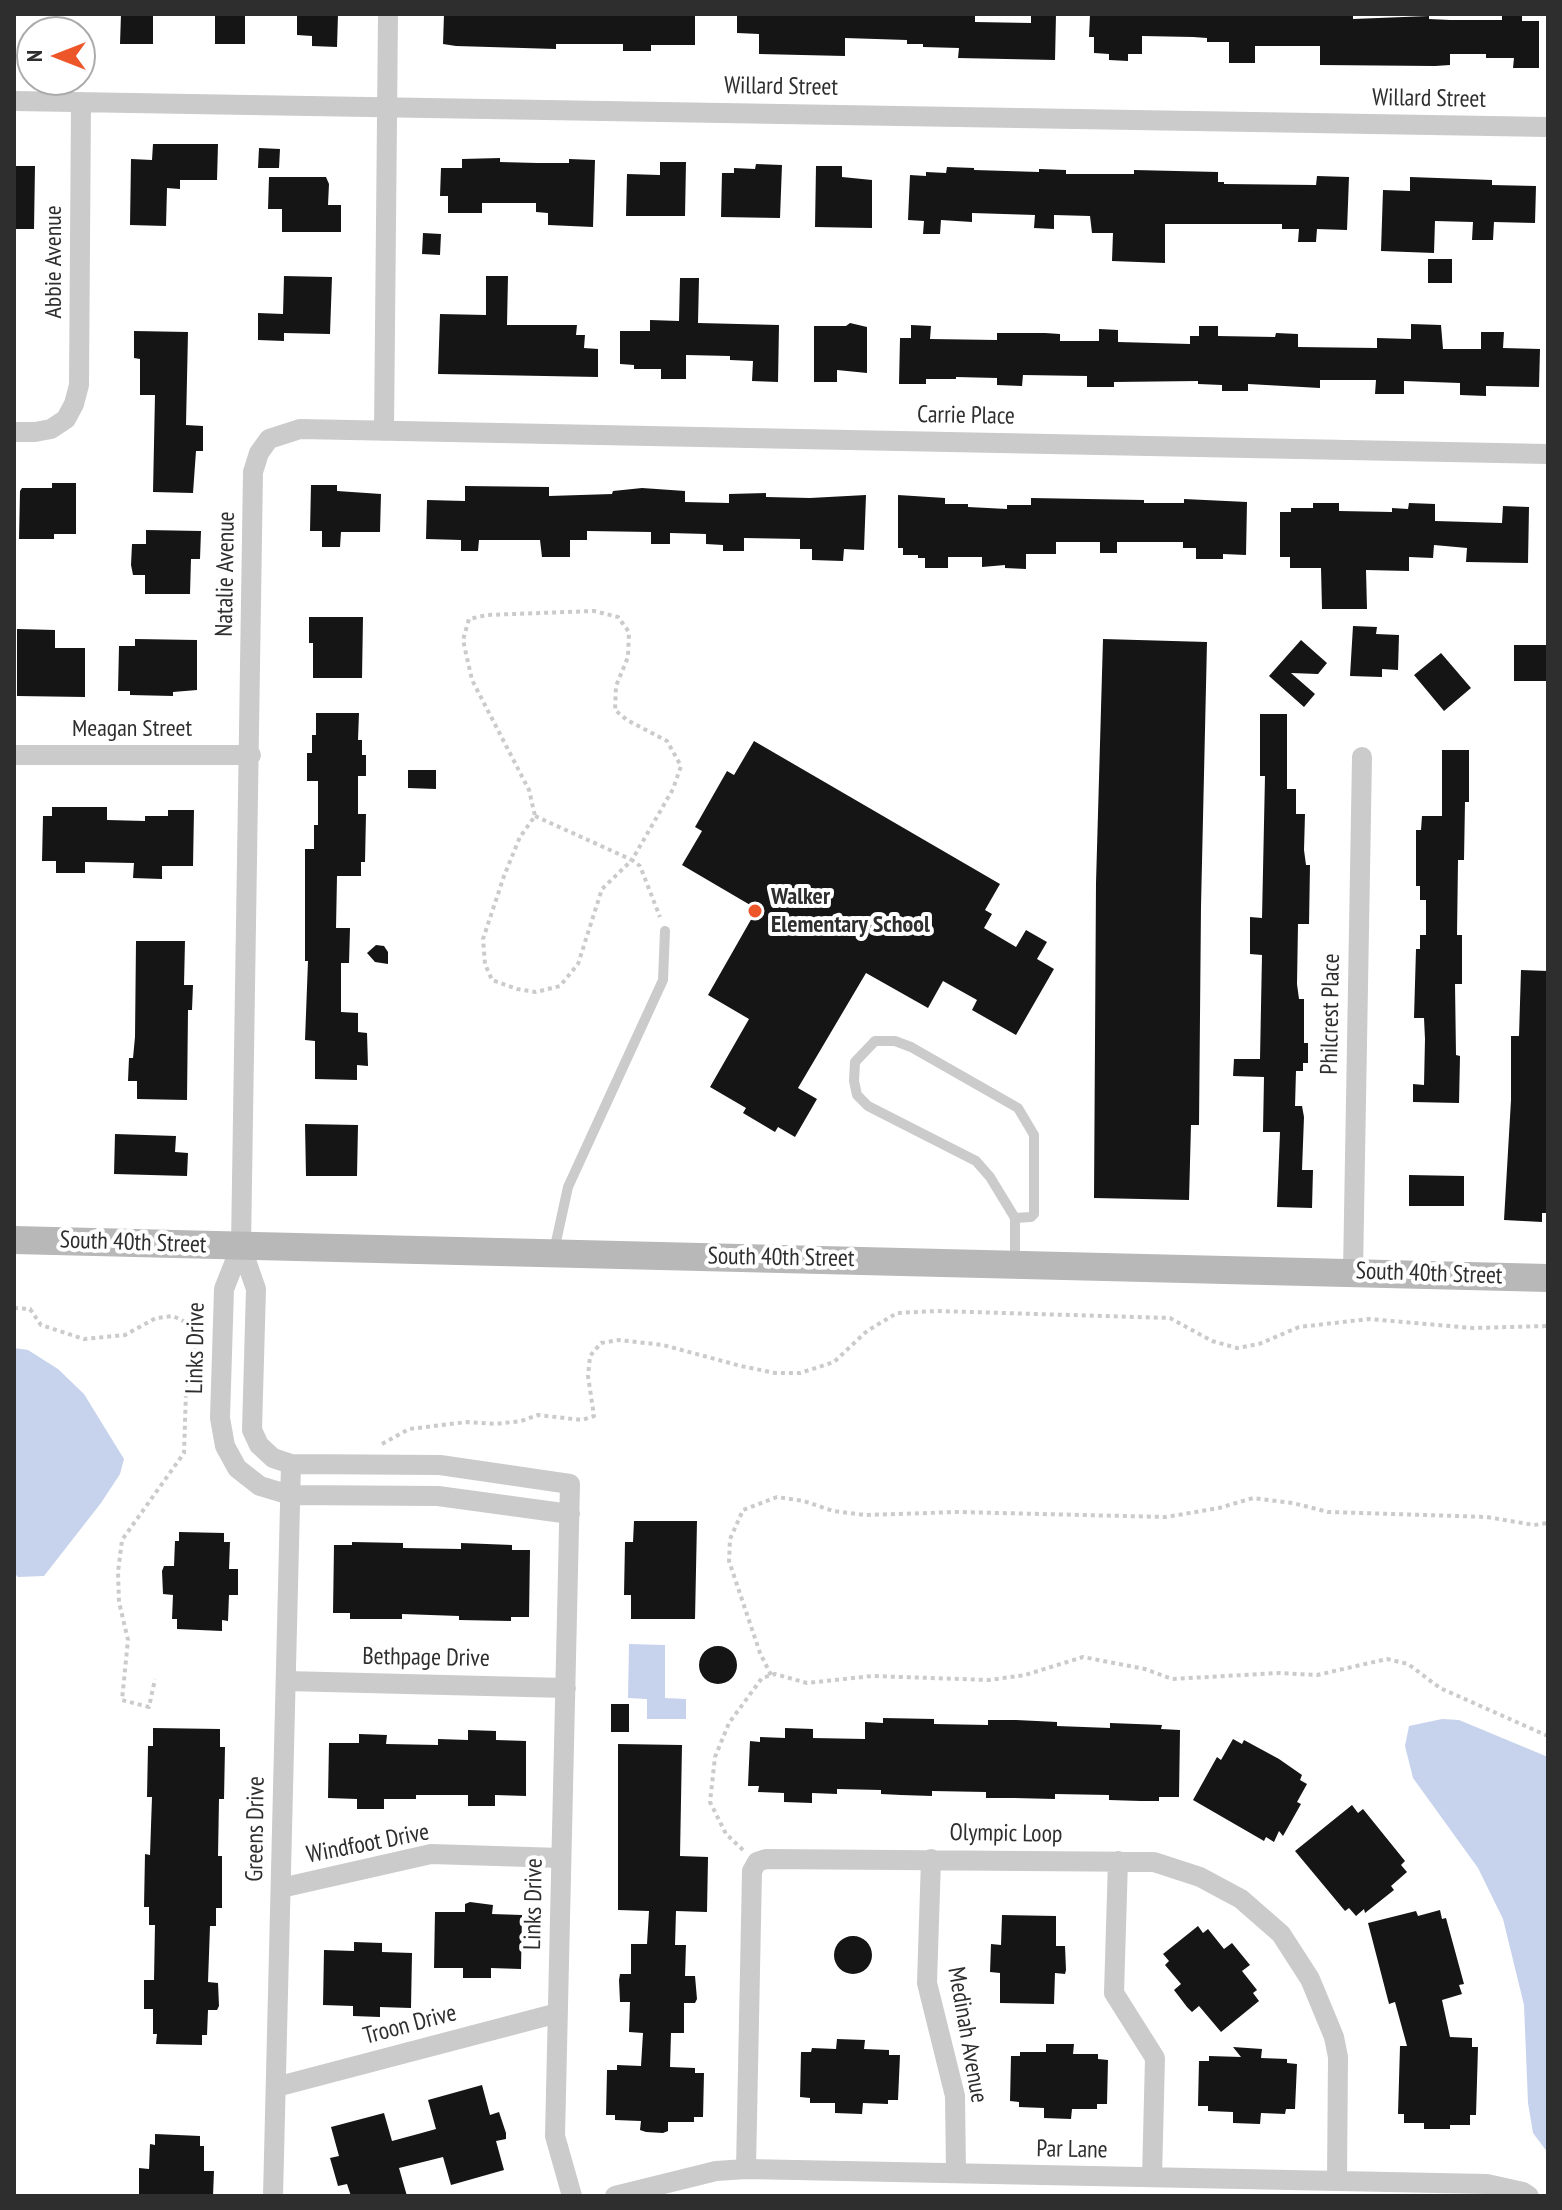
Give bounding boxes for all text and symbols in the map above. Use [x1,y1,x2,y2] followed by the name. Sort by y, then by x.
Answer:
[16,16,96,96] north arrow
[20,50,48,62] text: N
[724,72,838,102] street label: Willard Street
[1372,84,1486,114] street label: Willard Street
[40,205,68,319] street label: Abbie Avenue
[917,401,1015,431] street label: Carrie Place
[211,511,241,637] street label: Natalie Avenue
[72,715,192,743] street label: Meagan Street
[771,883,930,939] place label: Walker Elementary School
[746,902,764,920] marker: Walker Elementary School
[1316,953,1346,1075] street label: Philcrest Place
[59,1226,207,1260] street label: South 40th Street
[707,1242,855,1274] street label: South 40th Street
[1355,1257,1503,1291] street label: South 40th Street
[181,1302,211,1394] street label: Links Drive
[362,1642,490,1674] street label: Bethpage Drive
[241,1776,271,1882] street label: Greens Drive
[304,1818,432,1870] street label: Windfoot Drive
[949,1819,1063,1849] street label: Olympic Loop
[519,1858,549,1950] street label: Links Drive
[941,1965,993,2105] street label: Medinah Avenue
[360,1999,460,2051] street label: Troon Drive
[1036,2135,1108,2165] street label: Par Lane

